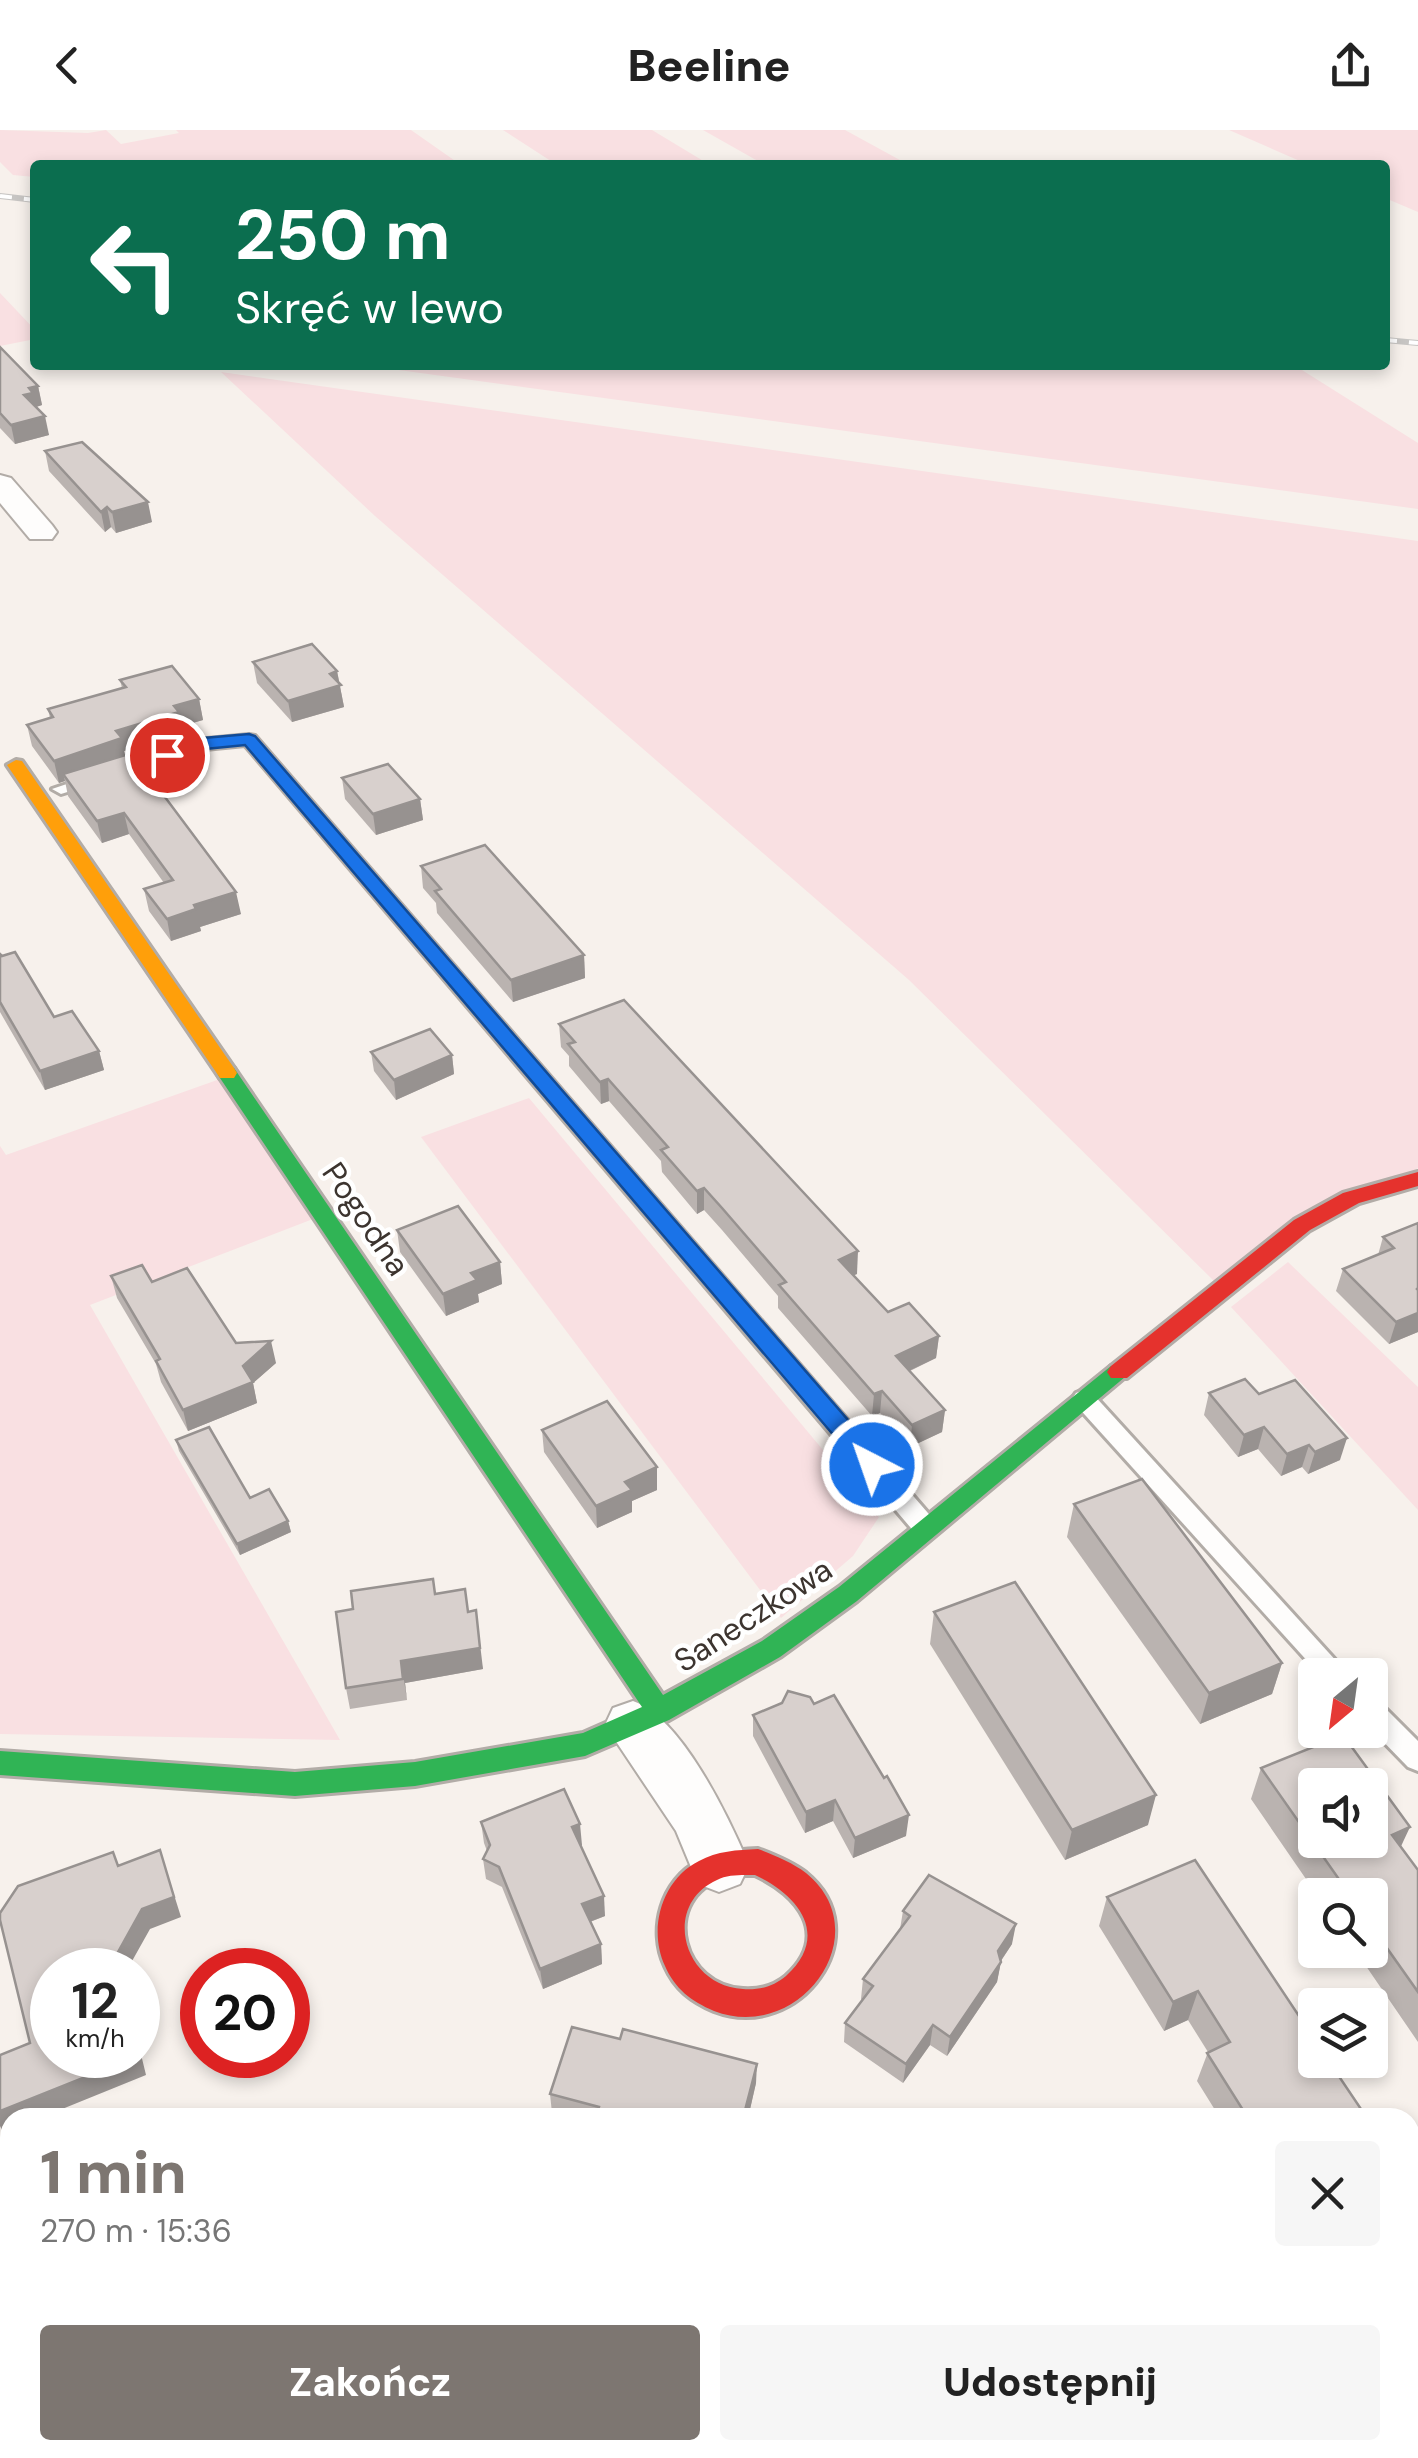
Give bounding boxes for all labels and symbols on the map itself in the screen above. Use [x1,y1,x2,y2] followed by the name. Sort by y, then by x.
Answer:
[125,713,210,798] pin
[313,1154,419,1284] street label: Pogodna
[820,1413,924,1517] position arrow
[666,1548,840,1682] street label: Saneczkowa
[1298,1658,1388,1748] north arrow
[180,1948,310,2078] speed limit sign: 20

